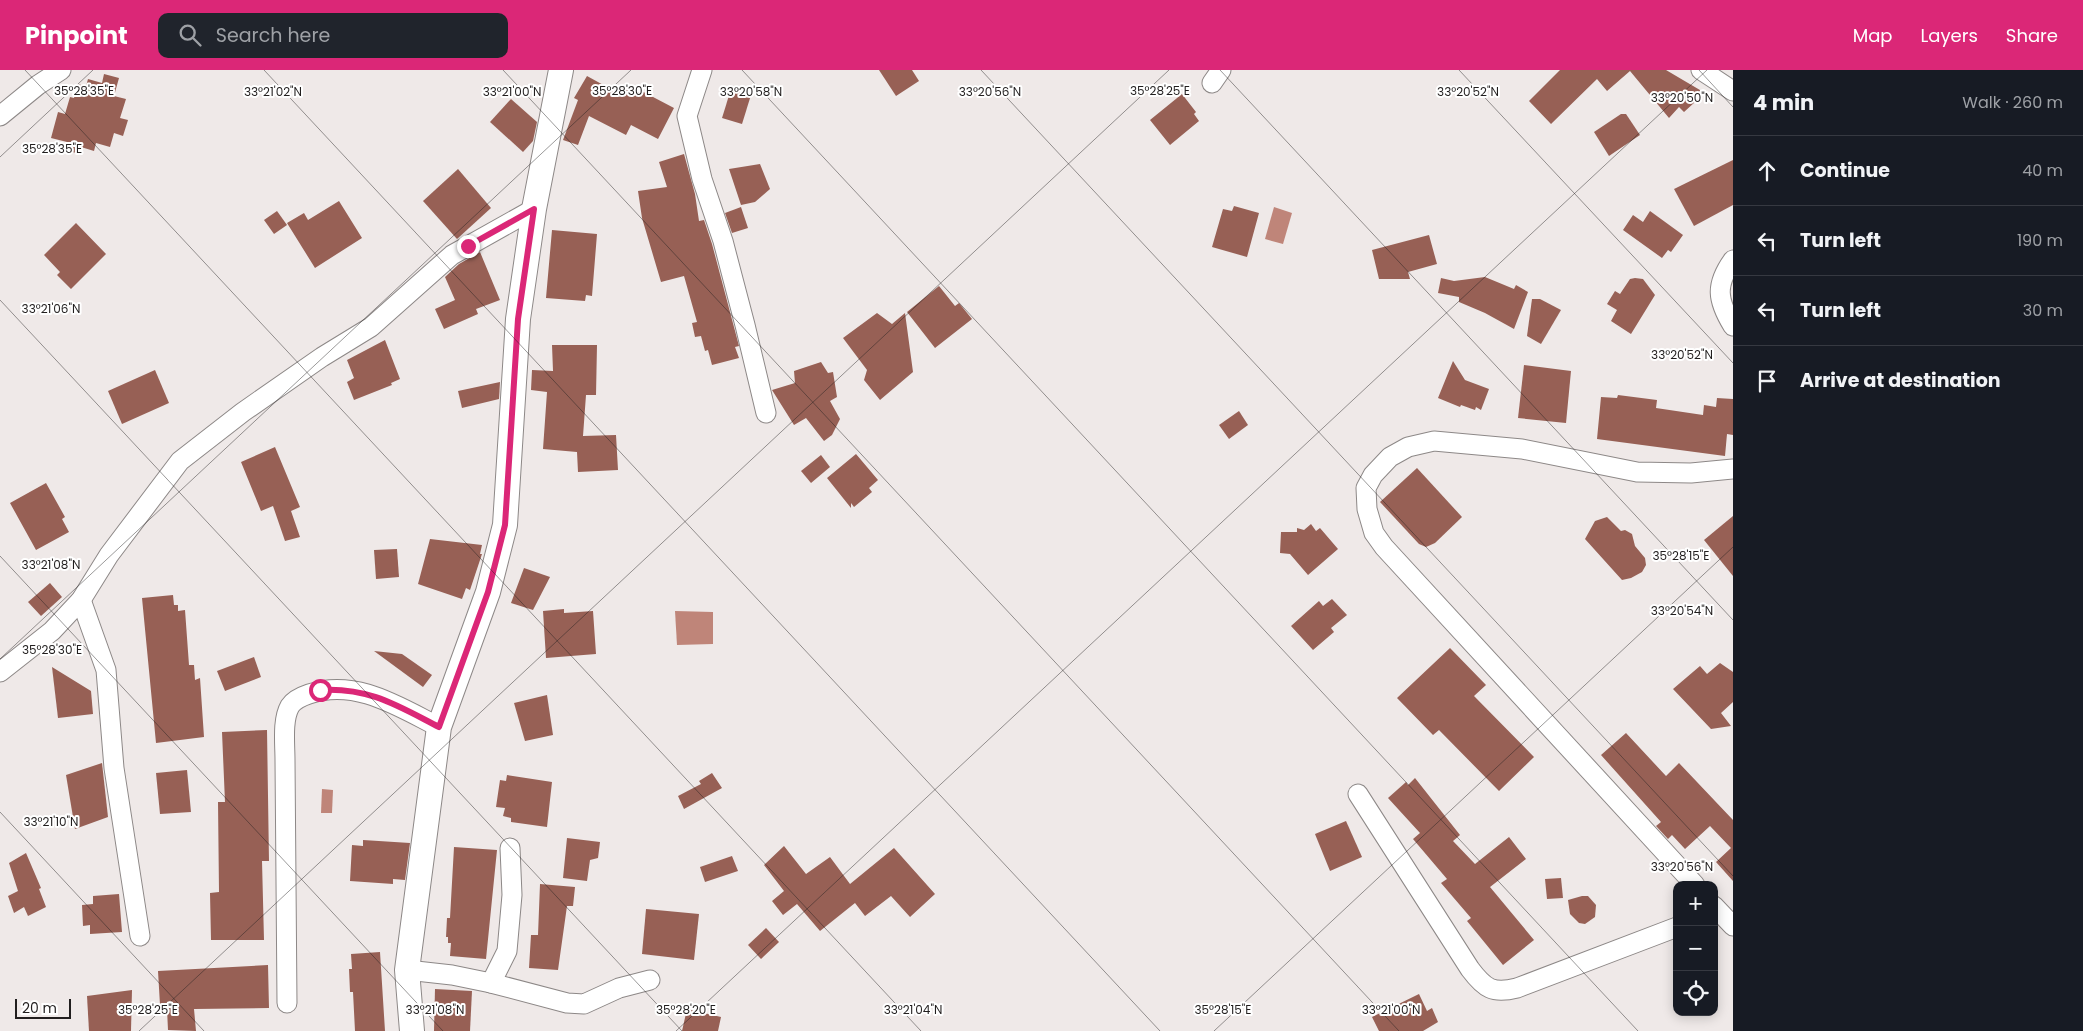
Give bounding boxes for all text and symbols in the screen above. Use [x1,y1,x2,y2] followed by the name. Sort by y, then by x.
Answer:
[158,13,508,58] search box
[25,19,128,52] text: Pinpoint
[176,21,204,49] icon: search
[216,22,330,49] text: Search here
[1853,23,1893,48] text: Map
[1921,23,1978,48] text: Layers
[2006,23,2058,48] text: Share
[54,82,114,99] text: 35°28'35"E
[592,82,652,99] text: 35°28'30"E
[1130,82,1190,99] text: 35°28'25"E
[244,83,302,100] text: 33°21'02"N
[483,83,541,100] text: 33°21'00"N
[720,83,782,100] text: 33°20'58"N
[959,83,1021,100] text: 33°20'56"N
[1437,83,1499,100] text: 33°20'52"N
[1753,88,1814,117] text: 4 min
[1651,89,1713,106] text: 33°20'50"N
[1962,91,2063,114] text: Walk · 260 m
[22,140,82,157] text: 35°28'35"E
[1753,157,1781,185] icon: ahead
[1800,157,1890,184] text: Continue
[2022,159,2063,182] text: 40 m
[1753,227,1781,255] icon: left
[1800,227,1881,254] text: Turn left
[2017,229,2063,252] text: 190 m
[457,235,480,258] route end
[1753,297,1781,325] icon: left
[1800,297,1881,324] text: Turn left
[2023,299,2063,322] text: 30 m
[22,300,80,317] text: 33°21'06"N
[1651,346,1713,363] text: 33°20'52"N
[1753,367,1781,395] icon: arrive
[1800,367,2001,394] text: Arrive at destination
[1653,547,1709,564] text: 35°28'15"E
[22,556,80,573] text: 33°21'08"N
[1651,602,1713,619] text: 33°20'54"N
[22,641,82,658] text: 35°28'30"E
[309,679,332,702] route start
[23,813,79,830] text: 33°21'10"N
[1651,858,1713,875] text: 33°20'56"N
[1673,881,1718,1016] map controls
[1673,881,1718,926] button: +
[1673,926,1718,971] button: −
[1673,971,1718,1016] button: locate
[15,996,71,1019] scale bar
[22,998,57,1018] text: 20 m
[118,1001,178,1018] text: 35°28'25"E
[406,1001,464,1018] text: 33°21'08"N
[656,1001,716,1018] text: 35°28'20"E
[884,1001,942,1018] text: 33°21'04"N
[1195,1001,1251,1018] text: 35°28'15"E
[1362,1001,1420,1018] text: 33°21'00"N

